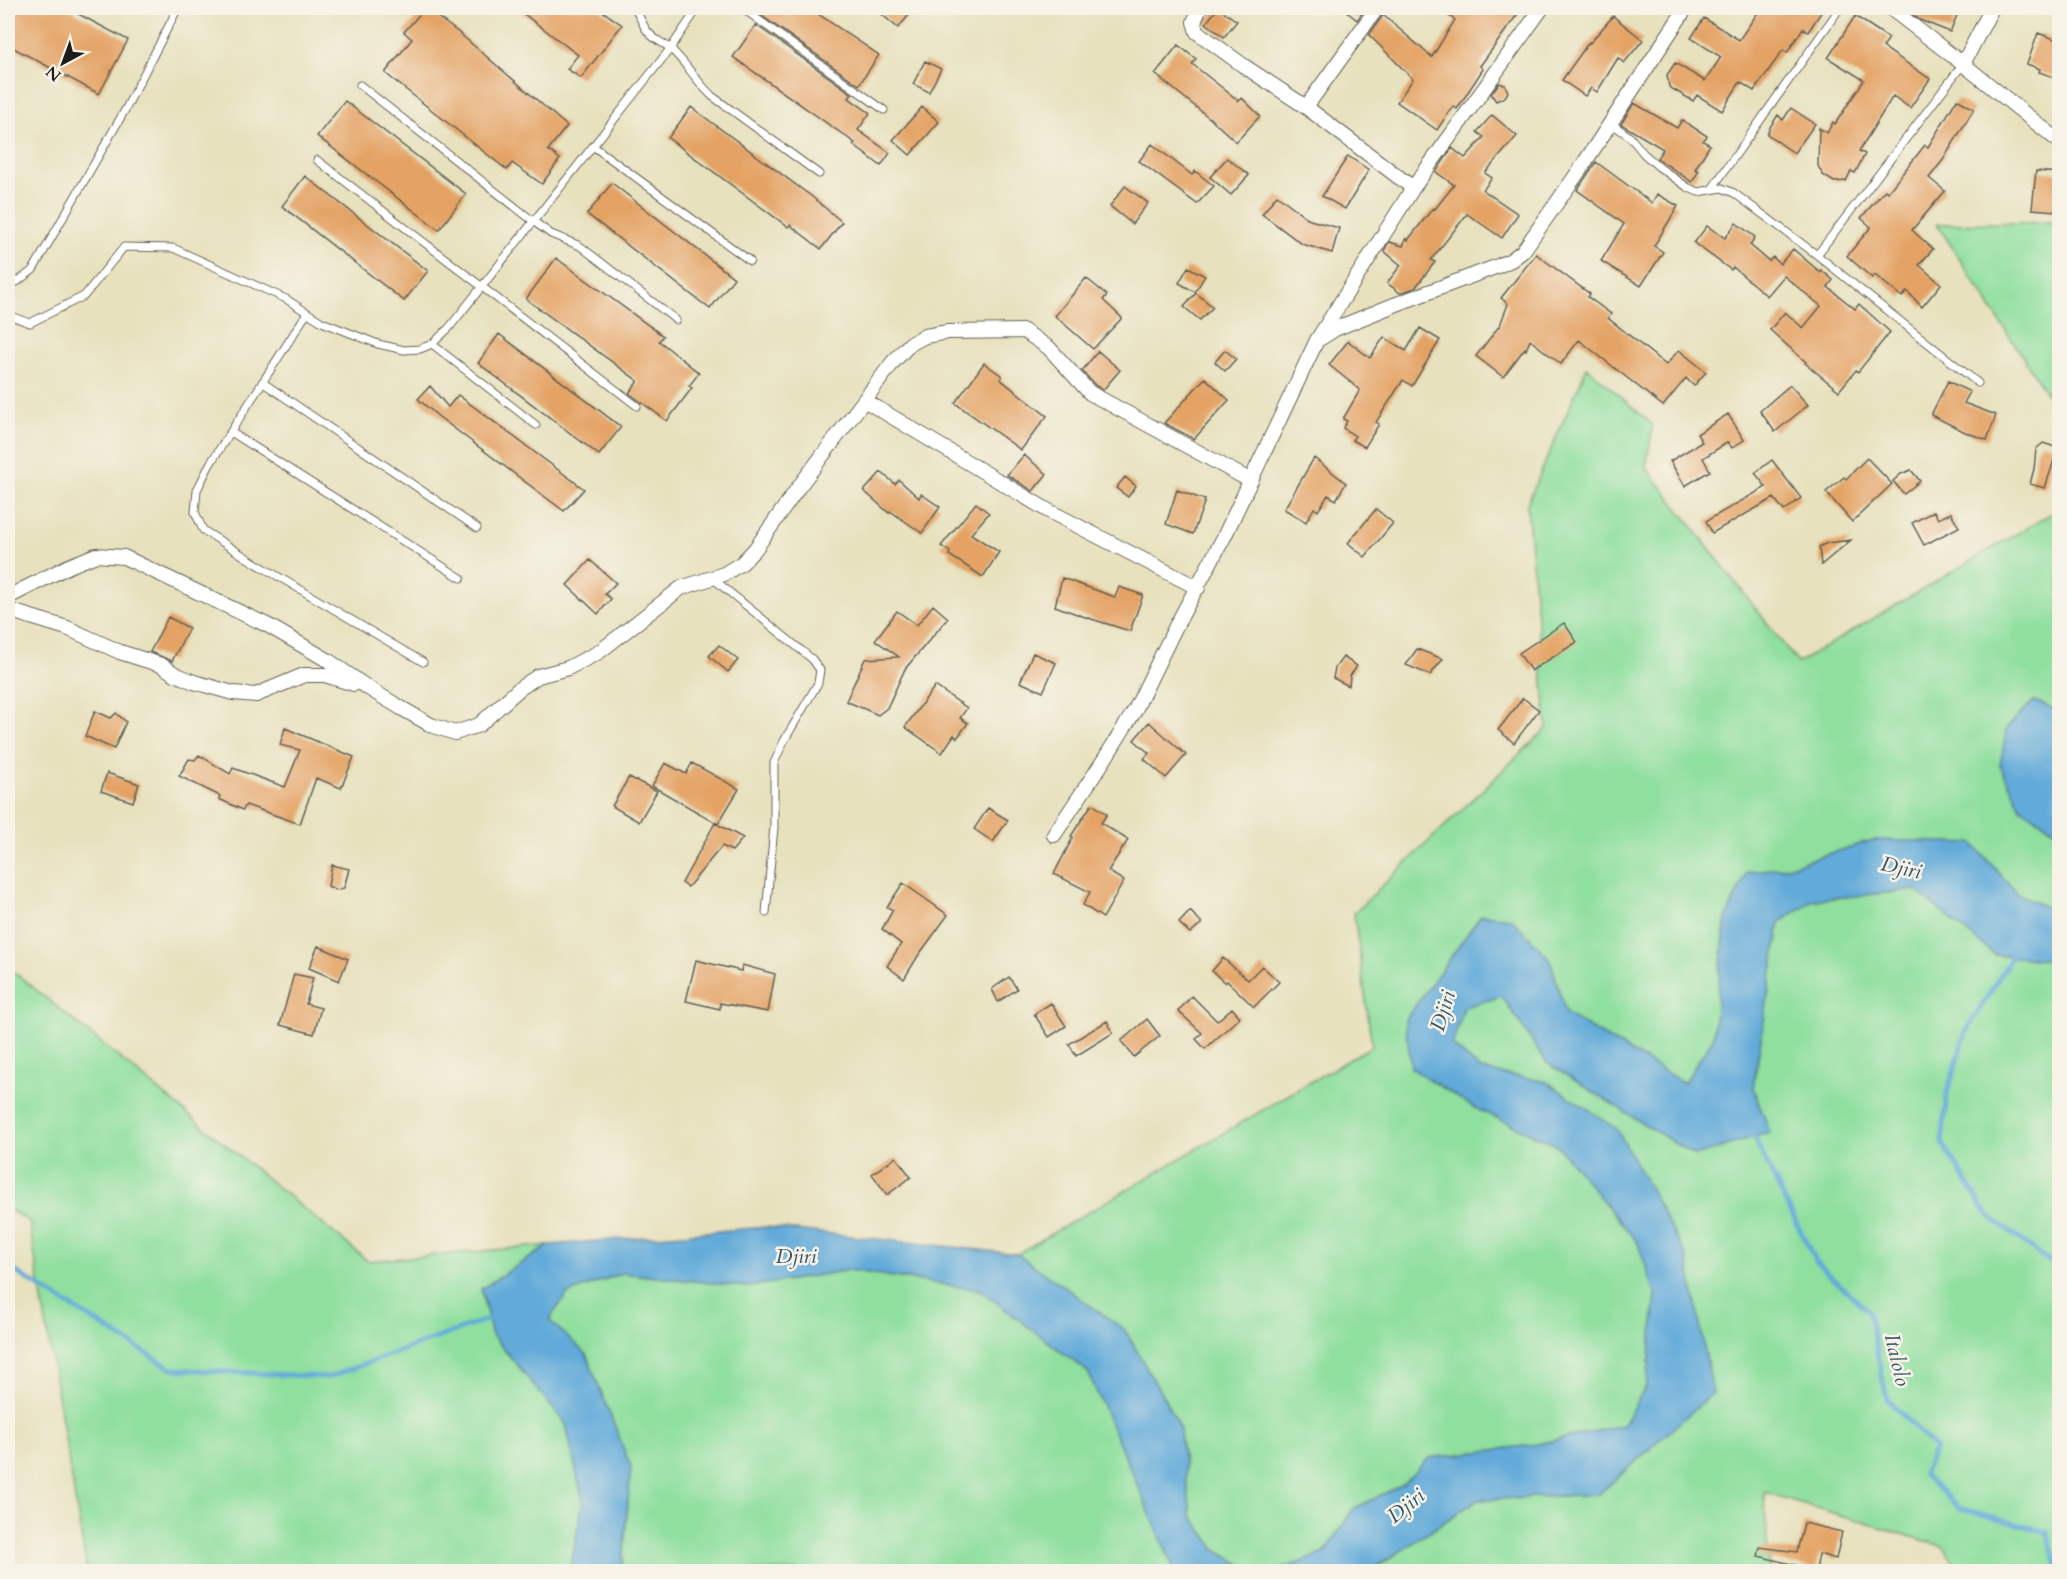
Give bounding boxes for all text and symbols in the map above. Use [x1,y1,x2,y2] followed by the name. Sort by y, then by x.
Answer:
[33,33,93,93] north arrow
[41,61,66,86] text: N
[1878,850,1924,886] water label: Djiri
[1423,987,1463,1035] water label: Djiri
[776,1242,817,1271] water label: Djiri
[1877,1331,1917,1389] water label: Italolo
[1381,1482,1431,1530] water label: Djiri

